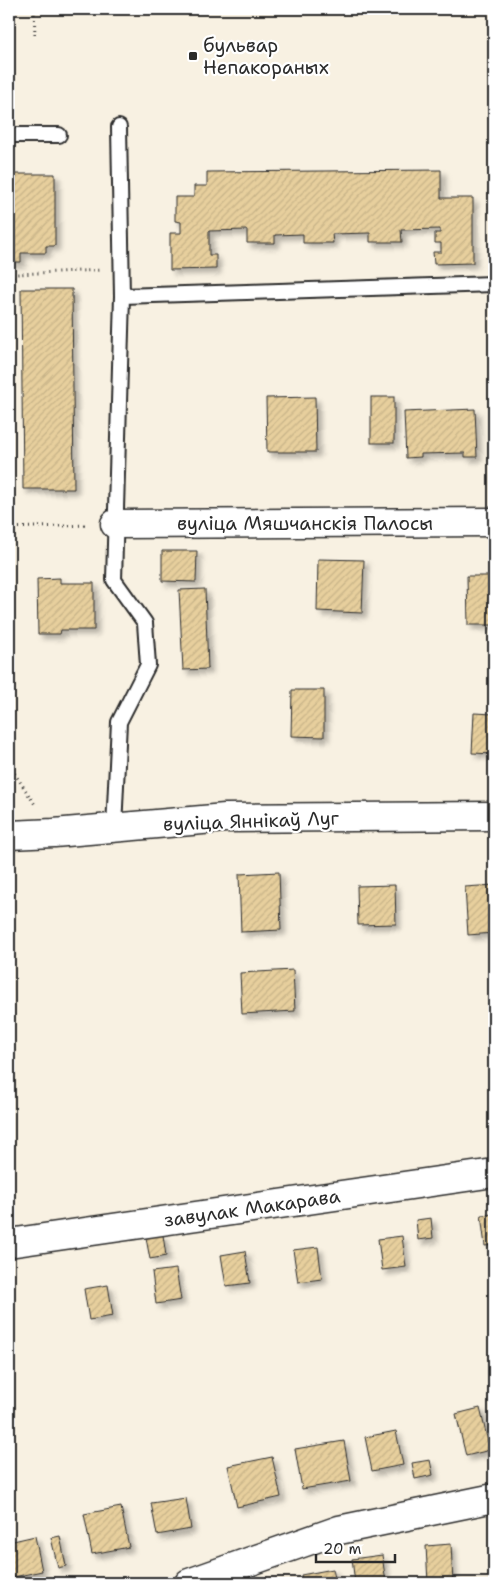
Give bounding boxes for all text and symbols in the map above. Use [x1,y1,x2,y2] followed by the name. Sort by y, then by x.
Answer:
[203,33,329,80] place label: бульвар Непакораных
[187,50,199,62] marker: бульвар Непакораных
[177,511,433,536] street label: вуліца Мяшчанскія Палосы
[163,805,340,837] street label: вуліца Яннікаў Луг
[162,1183,342,1233] street label: завулак Макарава
[316,1532,394,1564] scale bar
[323,1539,362,1559] text: 20 m

